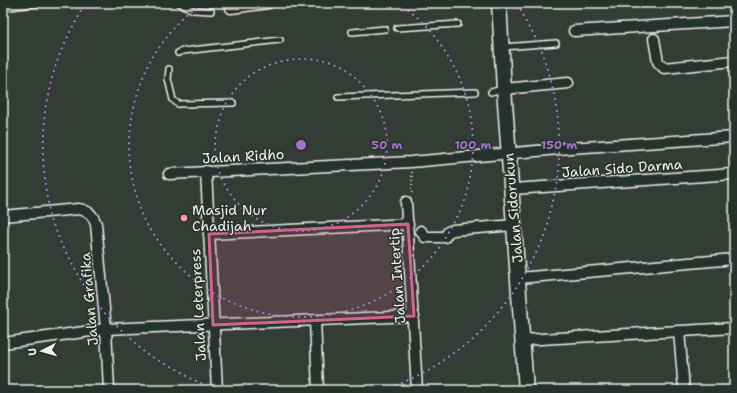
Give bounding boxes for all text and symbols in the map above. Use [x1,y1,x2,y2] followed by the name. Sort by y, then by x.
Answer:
[372,137,403,153] text: 50 m
[455,137,492,153] text: 100 m
[541,137,577,153] text: 150 m
[294,138,308,152] centre of rings
[201,145,285,167] street label: Jalan Ridho
[499,152,527,264] street label: Jalan Sidorukun
[561,155,683,181] street label: Jalan Sido Darma
[192,201,267,235] place label: Masjid Nur Chadijah
[179,213,189,223] marker: Masjid Nur Chadijah
[385,227,409,325] street label: Jalan Intertip
[186,248,210,362] street label: Jalan Leterpress
[76,251,102,346] street label: Jalan Grafika
[22,331,62,371] north arrow
[25,347,40,357] text: U

